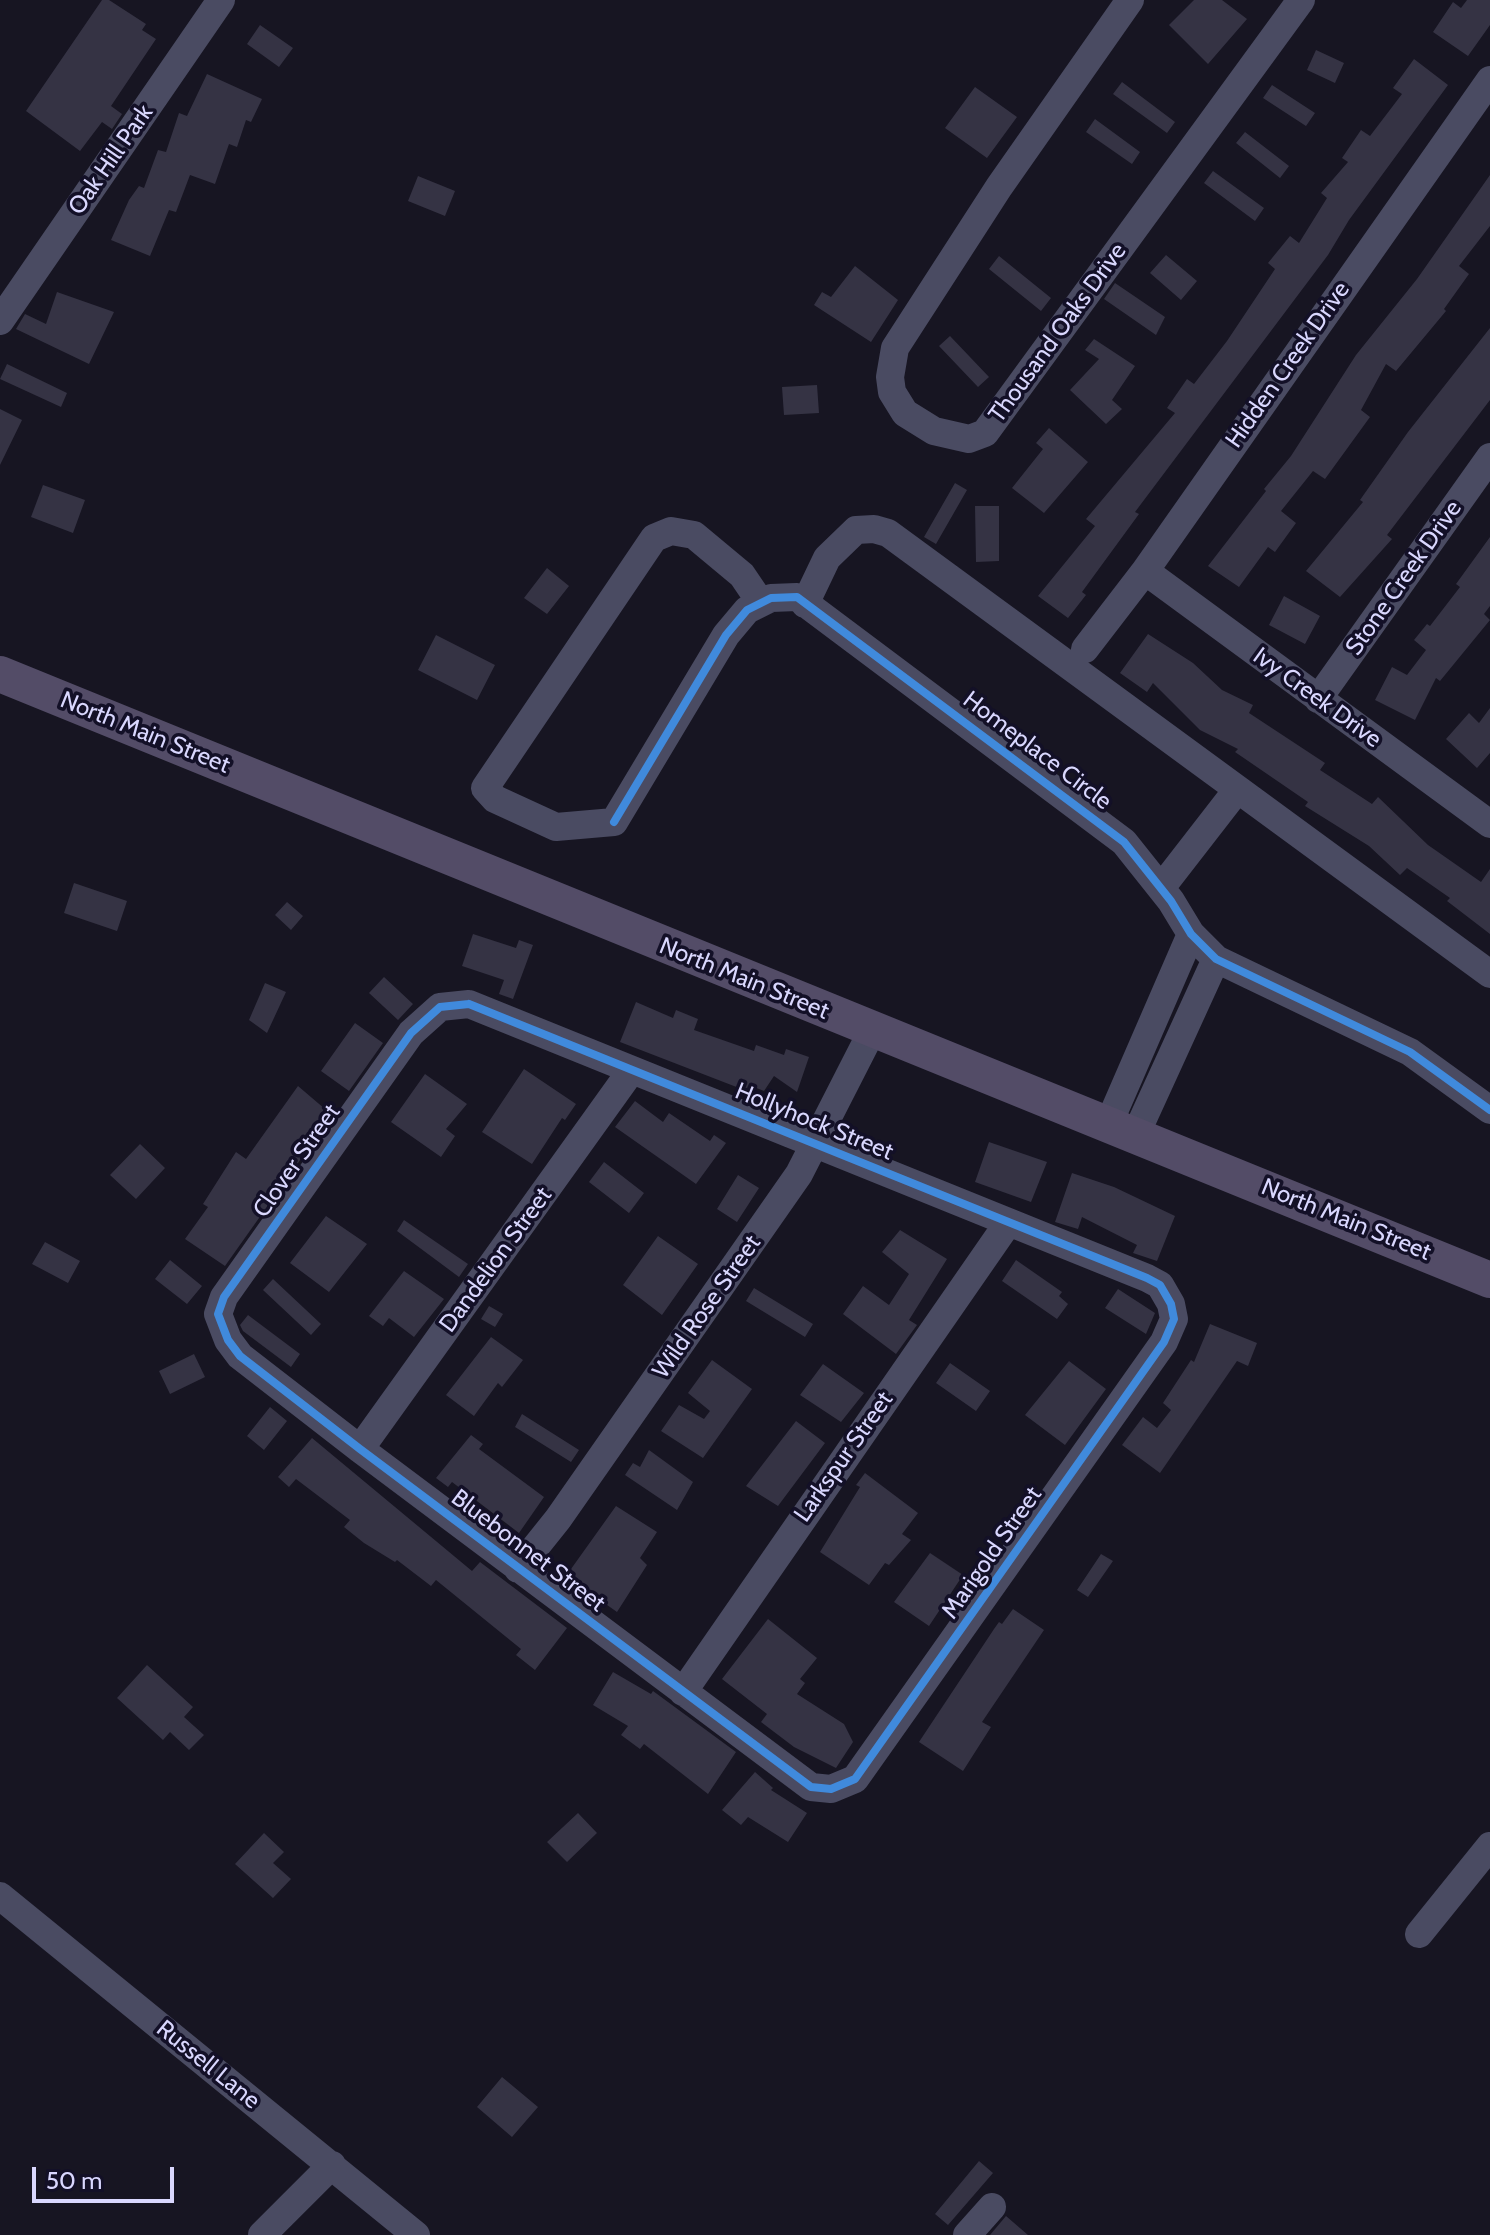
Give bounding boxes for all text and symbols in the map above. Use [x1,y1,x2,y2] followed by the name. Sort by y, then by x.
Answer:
[63,99,159,221] street label: Oak Hill Park
[983,238,1133,428] street label: Thousand Oaks Drive
[1220,276,1356,454] street label: Hidden Creek Drive
[1340,495,1468,661] street label: Stone Creek Drive
[1247,642,1387,754] street label: Ivy Creek Drive
[56,686,234,780] street label: North Main Street
[957,686,1117,816] street label: Homeplace Circle
[655,932,833,1026] street label: North Main Street
[731,1077,897,1167] street label: Hollyhock Street
[247,1099,347,1223] street label: Clover Street
[1257,1173,1435,1267] street label: North Main Street
[434,1182,558,1338] street label: Dandelion Street
[647,1230,767,1384] street label: Wild Rose Street
[788,1386,900,1528] street label: Larkspur Street
[936,1481,1048,1625] street label: Marigold Street
[445,1484,611,1618] street label: Bluebonnet Street
[150,2015,266,2115] street label: Russell Lane
[36,2151,178,2201] scale bar
[46,2166,102,2195] text: 50 m

